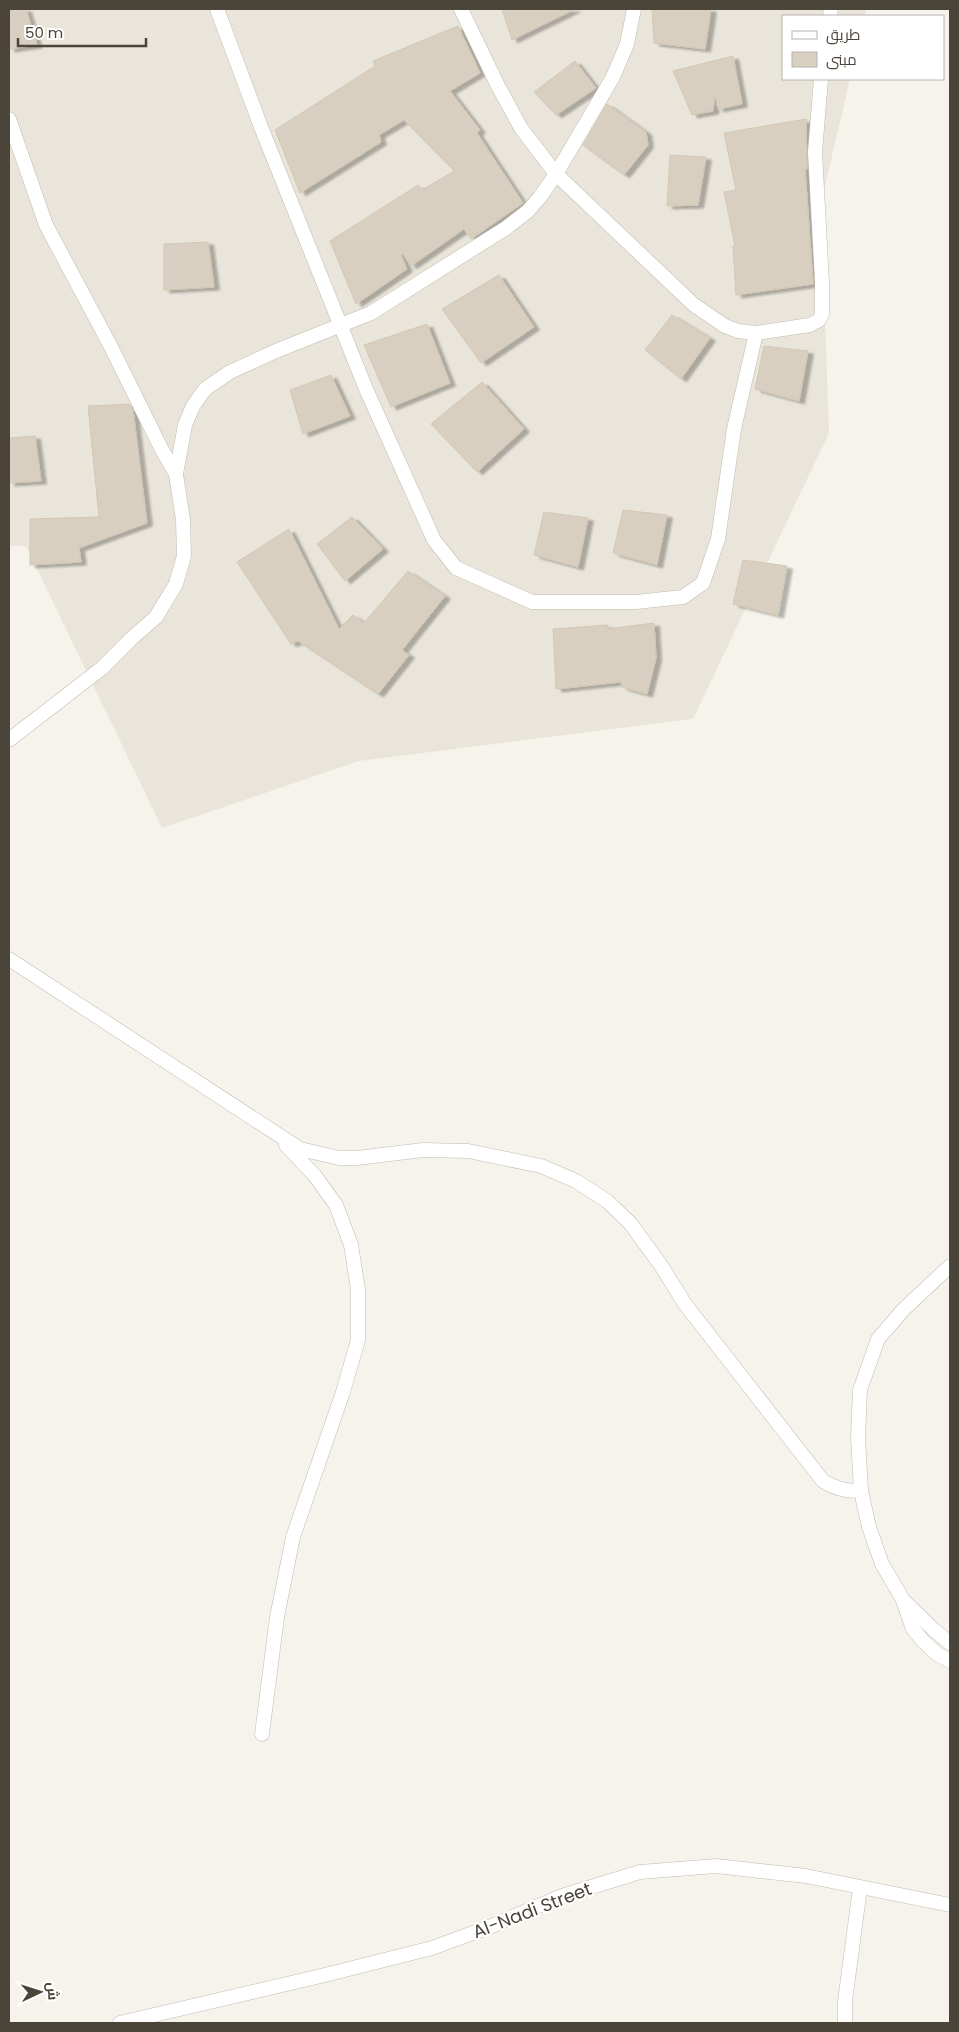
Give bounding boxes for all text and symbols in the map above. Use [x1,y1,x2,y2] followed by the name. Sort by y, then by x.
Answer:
[18,15,145,47] scale bar
[782,15,944,80] legend
[25,22,63,43] text: 50 m
[826,24,860,45] text: طريق
[826,49,857,70] text: مبنى
[469,1876,595,1944] street label: Al-Nadi Street
[15,1967,65,2017] north arrow
[42,1981,64,2001] text: ش

